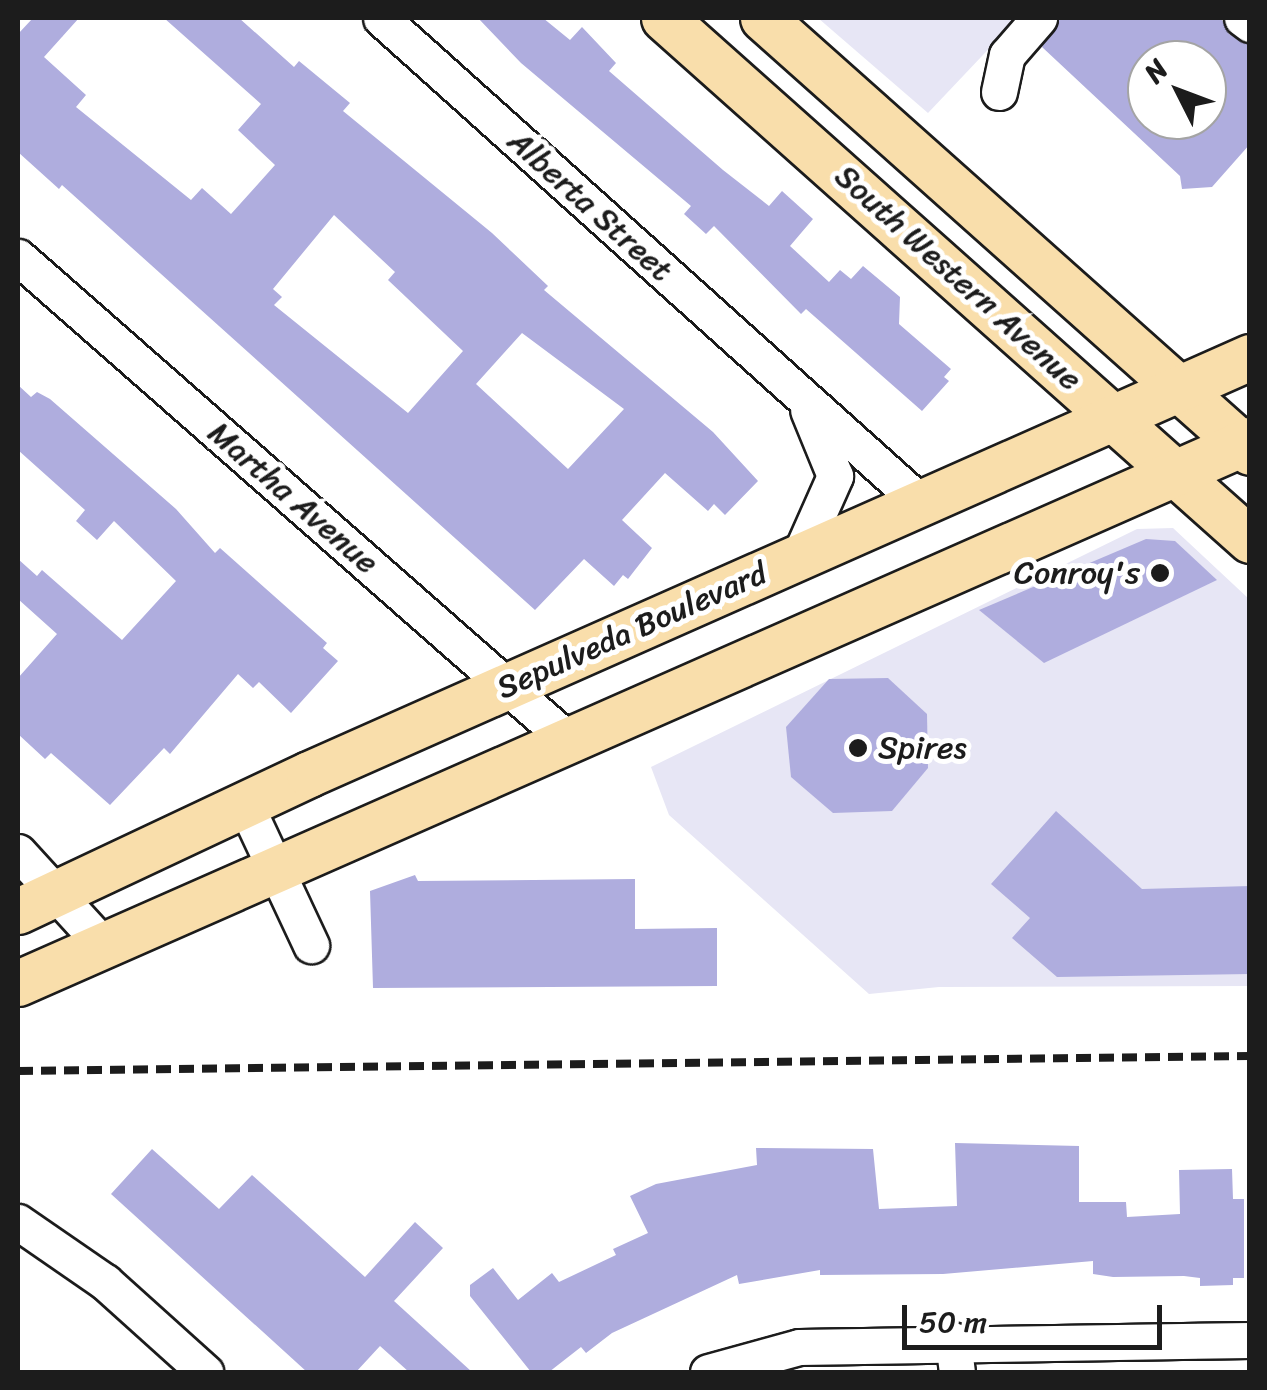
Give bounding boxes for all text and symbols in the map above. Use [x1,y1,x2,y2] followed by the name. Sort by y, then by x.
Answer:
[1127,40,1227,140] north arrow
[1131,47,1181,95] text: N
[500,122,680,290] street label: Alberta Street
[826,157,1090,399] street label: South Western Avenue
[200,414,386,582] street label: Martha Avenue
[492,554,772,708] street label: Sepulveda Boulevard
[1014,554,1140,592] place label: Conroy's
[1149,562,1171,584] marker: Conroy's
[878,729,967,767] place label: Spires
[847,737,869,759] marker: Spires
[907,1285,1167,1347] scale bar
[919,1295,987,1349] text: 50 m

